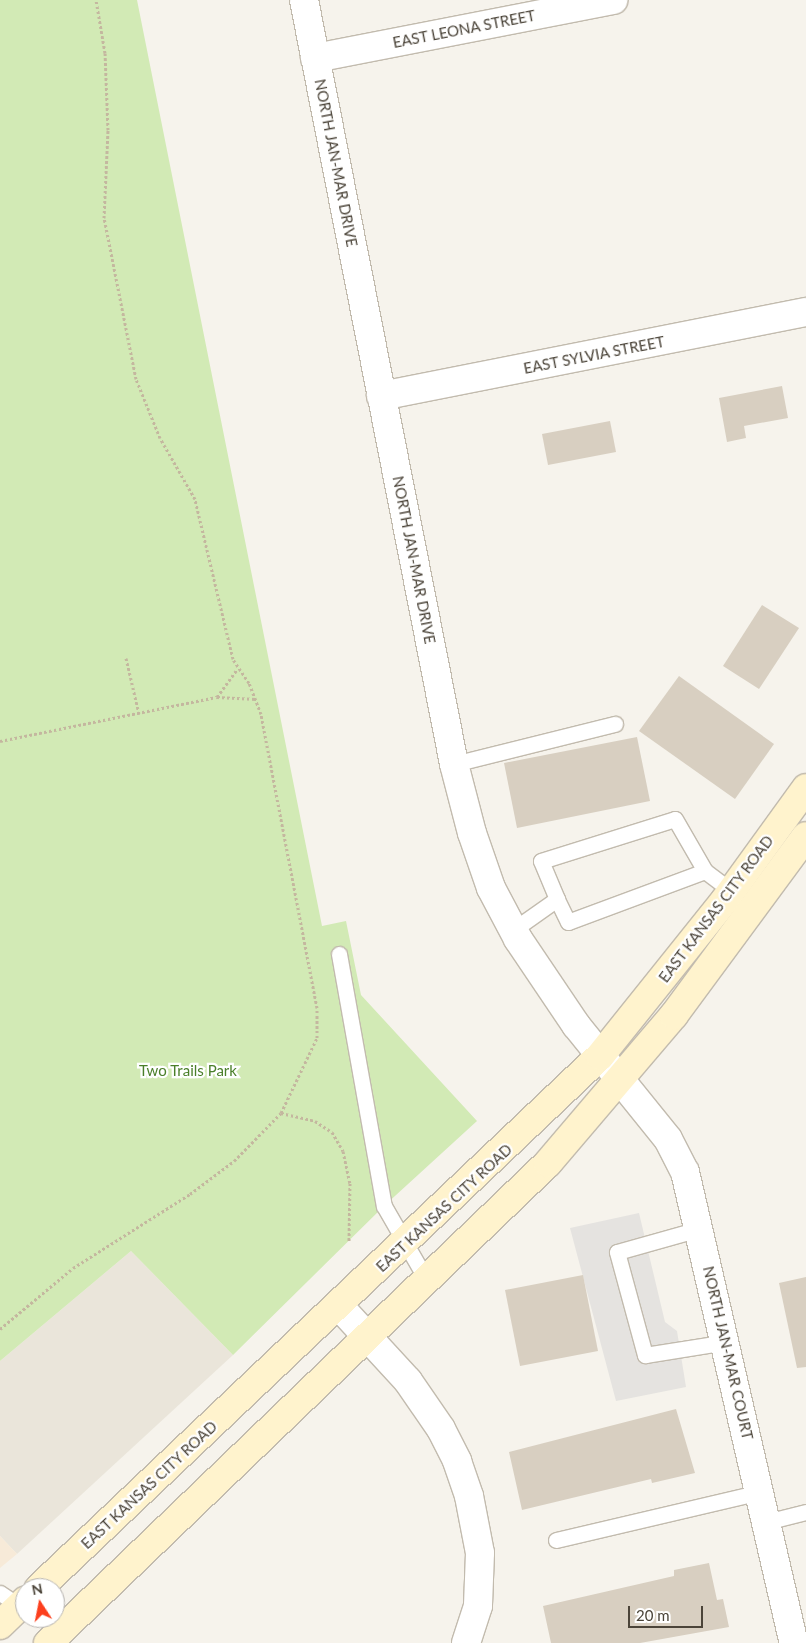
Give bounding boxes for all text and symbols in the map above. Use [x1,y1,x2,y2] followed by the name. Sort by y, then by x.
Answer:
[391,6,537,52] street label: EAST LEONA STREET
[311,77,361,249] street label: NORTH JAN-MAR DRIVE
[521,332,667,378] street label: EAST SYLVIA STREET
[389,474,439,646] street label: NORTH JAN-MAR DRIVE
[655,832,777,986] street label: EAST KANSAS CITY ROAD
[139,1062,237,1080] park label: Two Trails Park
[372,1140,516,1276] street label: EAST KANSAS CITY ROAD
[699,1264,757,1442] street label: NORTH JAN-MAR COURT
[77,1417,221,1553] street label: EAST KANSAS CITY ROAD
[15,1578,65,1628] north arrow
[30,1579,44,1598] text: N
[631,1596,706,1628] scale bar
[636,1606,670,1624] text: 20 m

